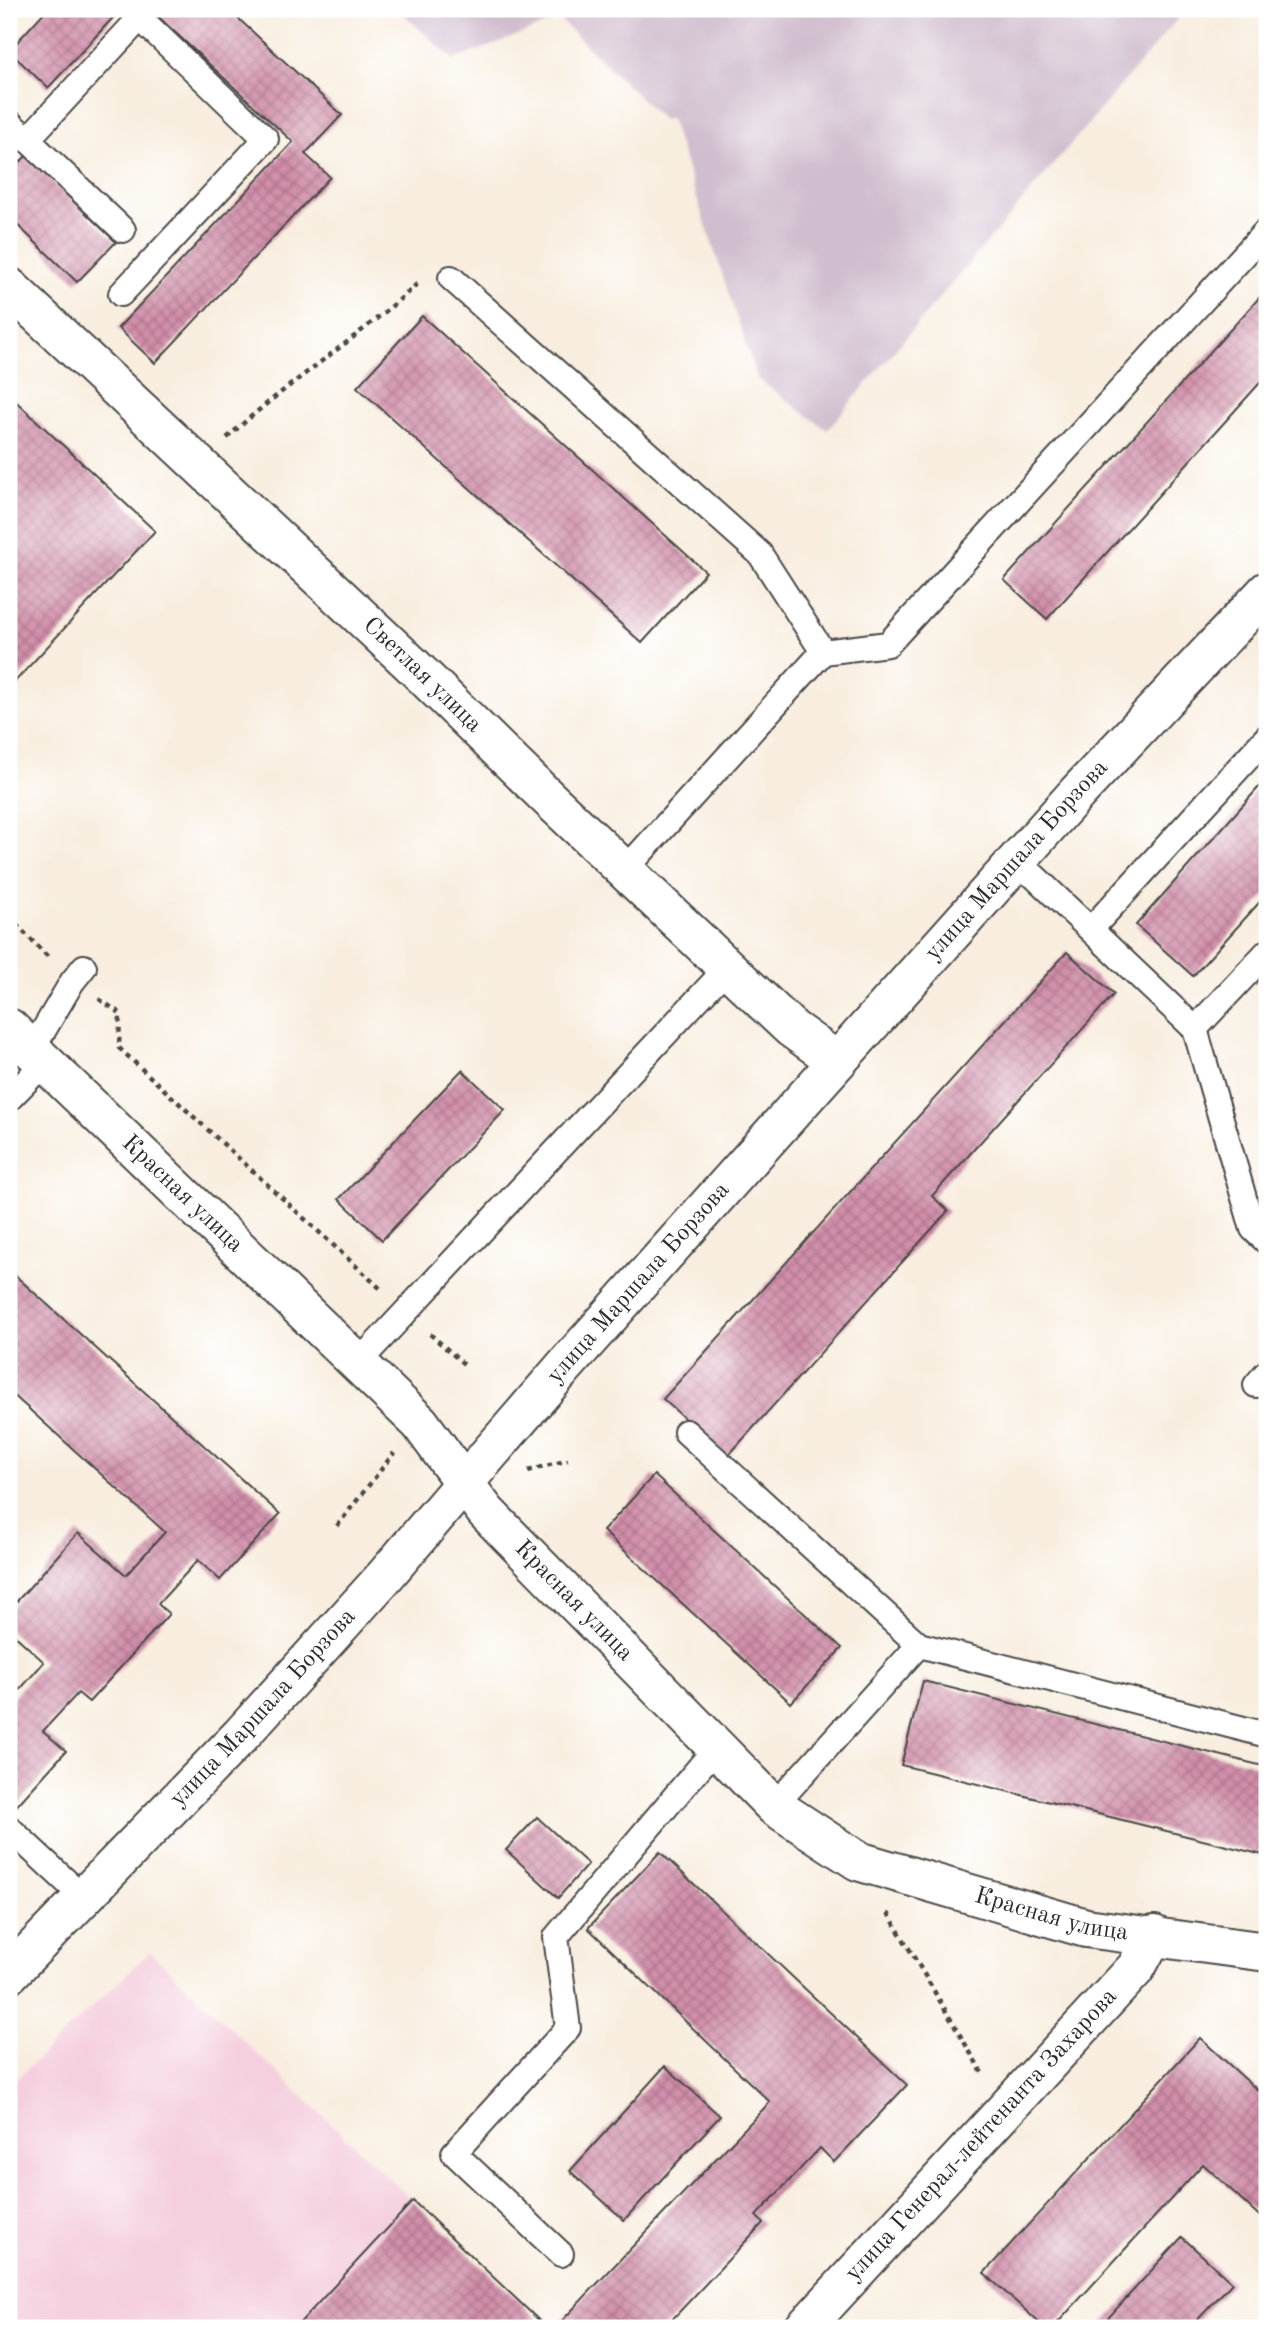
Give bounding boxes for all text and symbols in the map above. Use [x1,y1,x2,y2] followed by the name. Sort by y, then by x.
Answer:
[358,613,486,738] street label: Светлая улица
[921,756,1113,966] street label: улица Маршала Борзова
[117,1131,247,1258] street label: Красная улица
[543,1178,735,1388] street label: улица Маршала Борзова
[510,1536,637,1666] street label: Красная улица
[166,1604,361,1812] street label: улица Маршала Борзова
[972,1884,1130,1945] street label: Красная улица
[841,1985,1122,2286] street label: улица Генерал-лейтенанта Захарова

